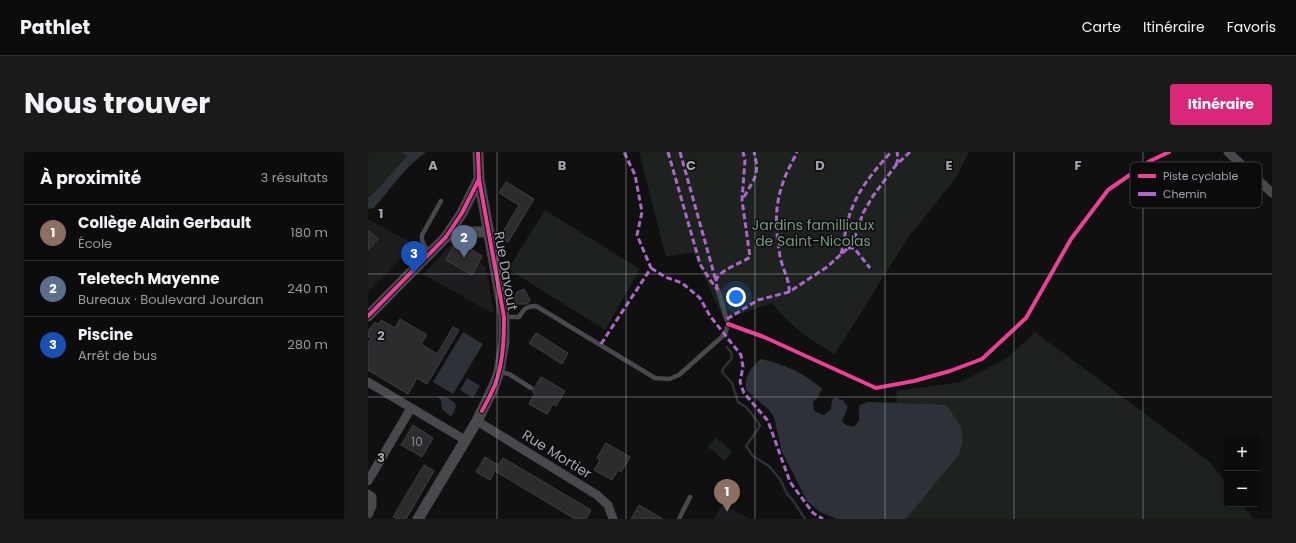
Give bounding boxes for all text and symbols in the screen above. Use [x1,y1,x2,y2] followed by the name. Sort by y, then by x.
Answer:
[20,14,90,41] text: Pathlet
[1082,17,1121,37] text: Carte
[1143,17,1205,37] text: Itinéraire
[1227,17,1276,37] text: Favoris
[24,84,210,123] text: Nous trouver
[1170,84,1272,125] button: Itinéraire
[428,156,438,175] text: A
[558,156,567,175] text: B
[686,156,696,175] text: C
[815,156,825,175] text: D
[945,156,953,175] text: E
[1074,156,1082,175] text: F
[1130,162,1262,208] legend
[40,166,141,190] text: À proximité
[261,168,328,187] text: 3 résultats
[1163,168,1238,184] text: Piste cyclable
[1163,186,1206,202] text: Chemin
[379,204,383,223] text: 1
[78,212,251,233] text: Collège Alain Gerbault
[752,215,874,251] park label: Jardins familliaux de Saint-Nicolas
[51,223,55,242] text: 1
[291,223,328,242] text: 180 m
[451,225,477,258] pin: 2
[489,230,523,312] street label: Rue Davout
[78,234,112,253] text: École
[401,241,427,274] pin: 3
[78,268,220,289] text: Teletech Mayenne
[49,279,57,298] text: 2
[287,279,328,298] text: 240 m
[726,287,746,307] your location
[78,290,264,309] text: Bureaux · Boulevard Jourdan
[78,324,133,345] text: Piscine
[377,326,385,345] text: 2
[49,335,57,354] text: 3
[287,335,328,354] text: 280 m
[78,346,157,365] text: Arrêt de bus
[518,425,596,483] street label: Rue Mortier
[411,433,423,450] house number: 10
[1224,435,1260,507] map controls
[1224,435,1260,471] button: +
[377,448,385,467] text: 3
[1224,471,1260,507] button: −
[714,479,740,512] pin: 1

